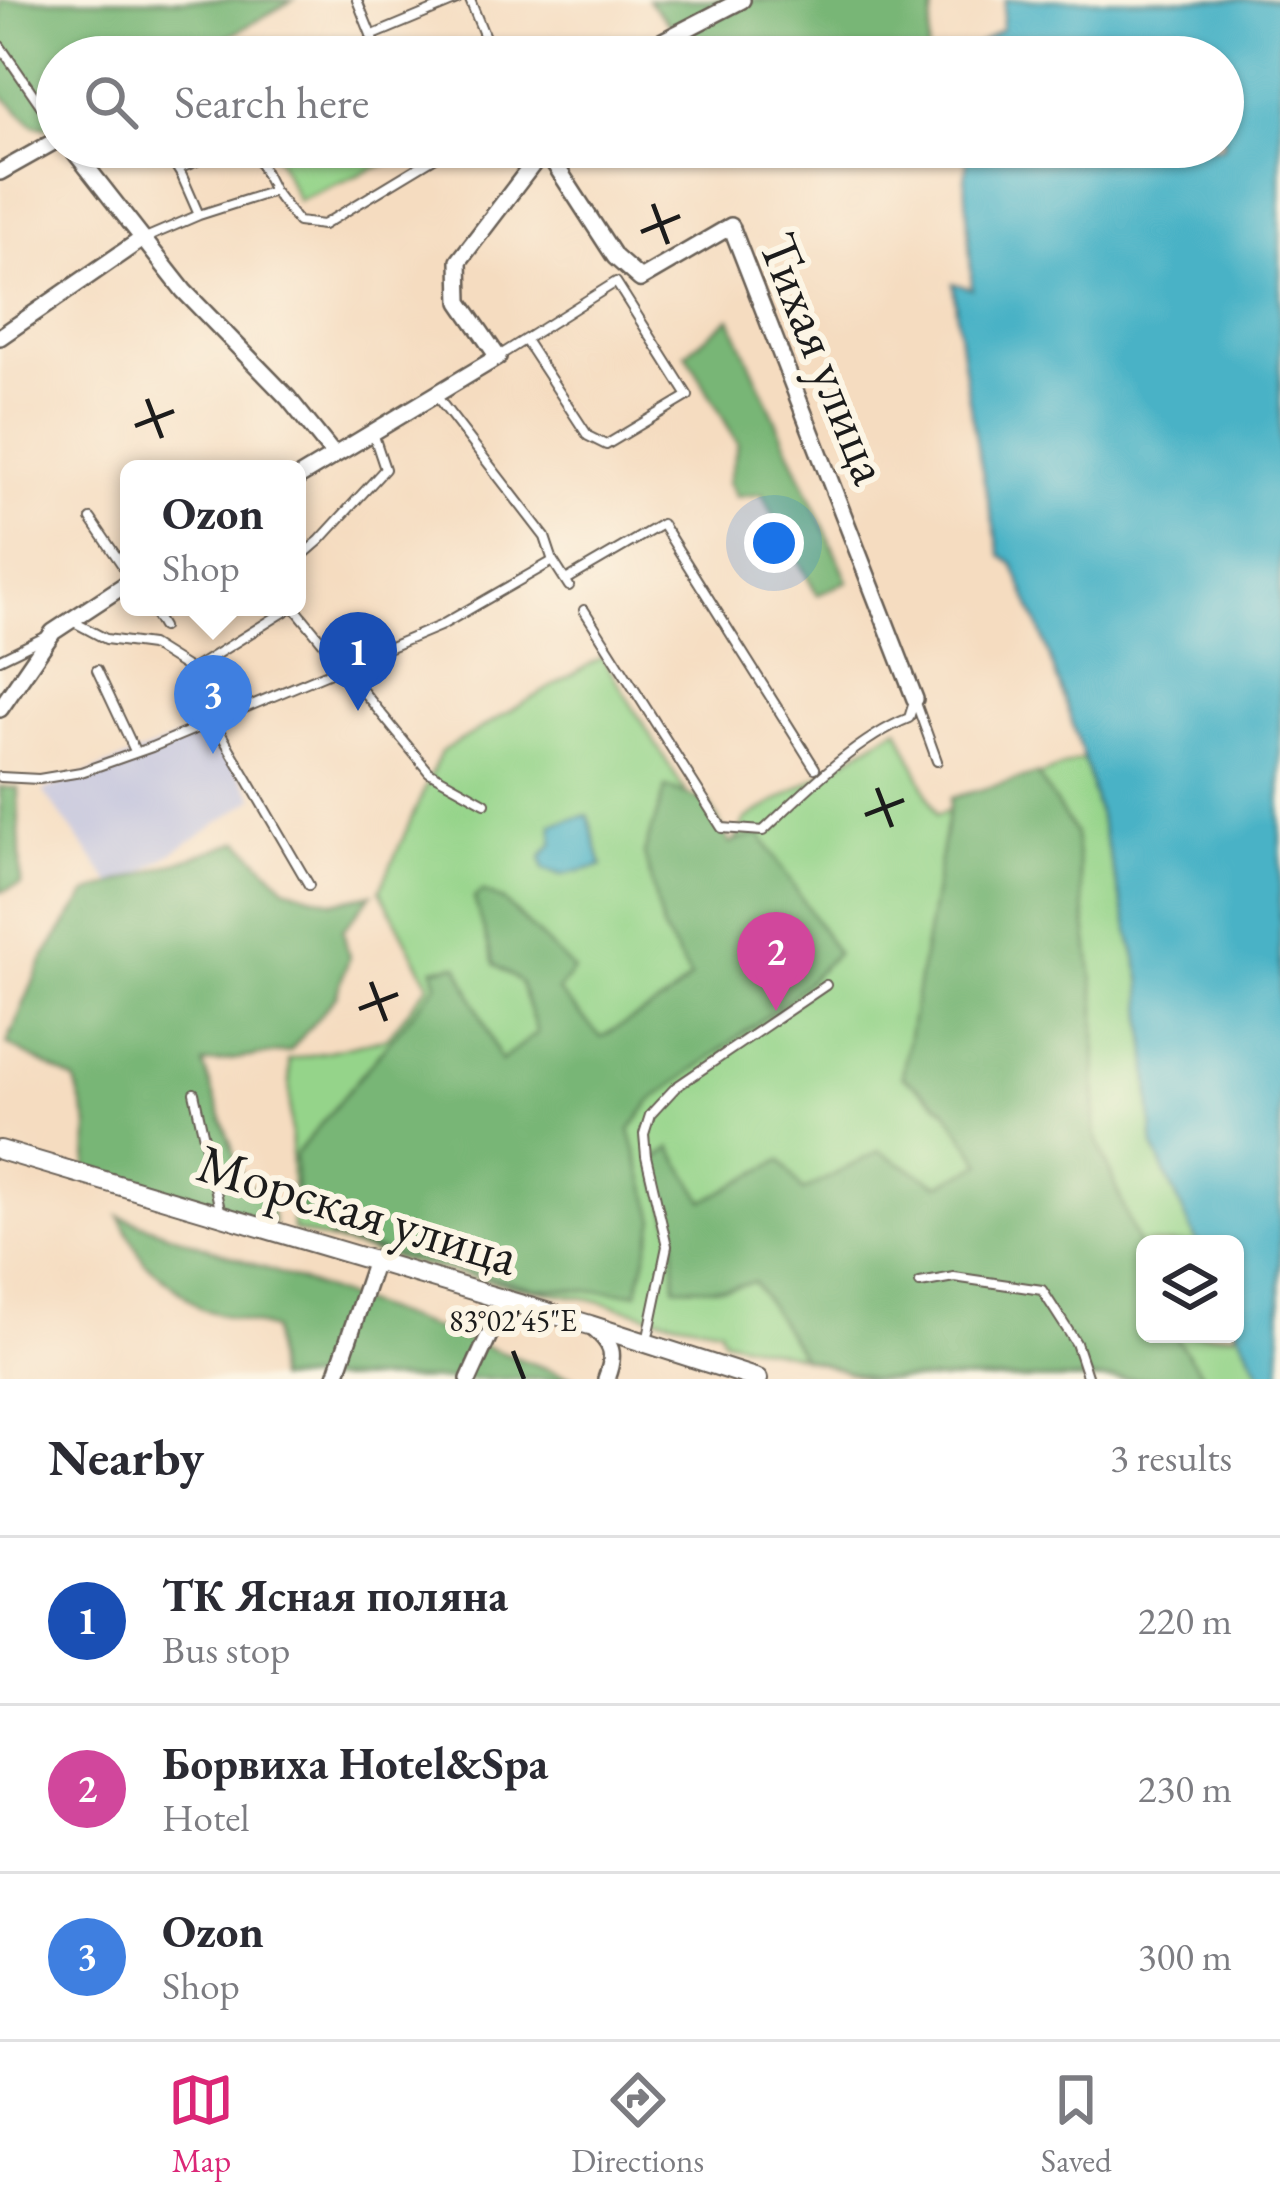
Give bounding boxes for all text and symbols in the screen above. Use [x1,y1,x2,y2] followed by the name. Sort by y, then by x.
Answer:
[36,36,1244,168] search box
[78,69,144,135] icon: search
[174,73,369,131] text: Search here
[743,222,907,494] street label: Тихая улица
[120,460,306,616] popup
[162,484,264,542] text: Ozon
[744,513,804,573] your location
[162,542,240,593] text: Shop
[319,612,397,711] pin: 1
[174,655,252,754] pin: 3
[737,912,815,1011] pin: 2
[189,1127,527,1291] street label: Морская улица
[1136,1235,1244,1343] map controls
[1136,1235,1244,1343] button: layers
[449,1301,577,1340] text: 83°02'45"E
[48,1424,204,1490] text: Nearby
[1110,1432,1232,1483] text: 3 results
[162,1566,508,1624] text: ТК Ясная поляна
[77,1595,97,1646] text: 1
[1138,1595,1232,1646] text: 220 m
[162,1624,290,1675] text: Bus stop
[162,1734,548,1792] text: Борвиха Hotel&Spa
[77,1763,97,1814] text: 2
[1138,1763,1232,1814] text: 230 m
[162,1792,250,1843] text: Hotel
[162,1902,264,1960] text: Ozon
[77,1931,97,1982] text: 3
[1138,1931,1232,1982] text: 300 m
[162,1960,240,2011] text: Shop
[168,2067,234,2182] tab: Map
[571,2067,704,2182] tab: Directions
[1041,2067,1112,2182] tab: Saved

